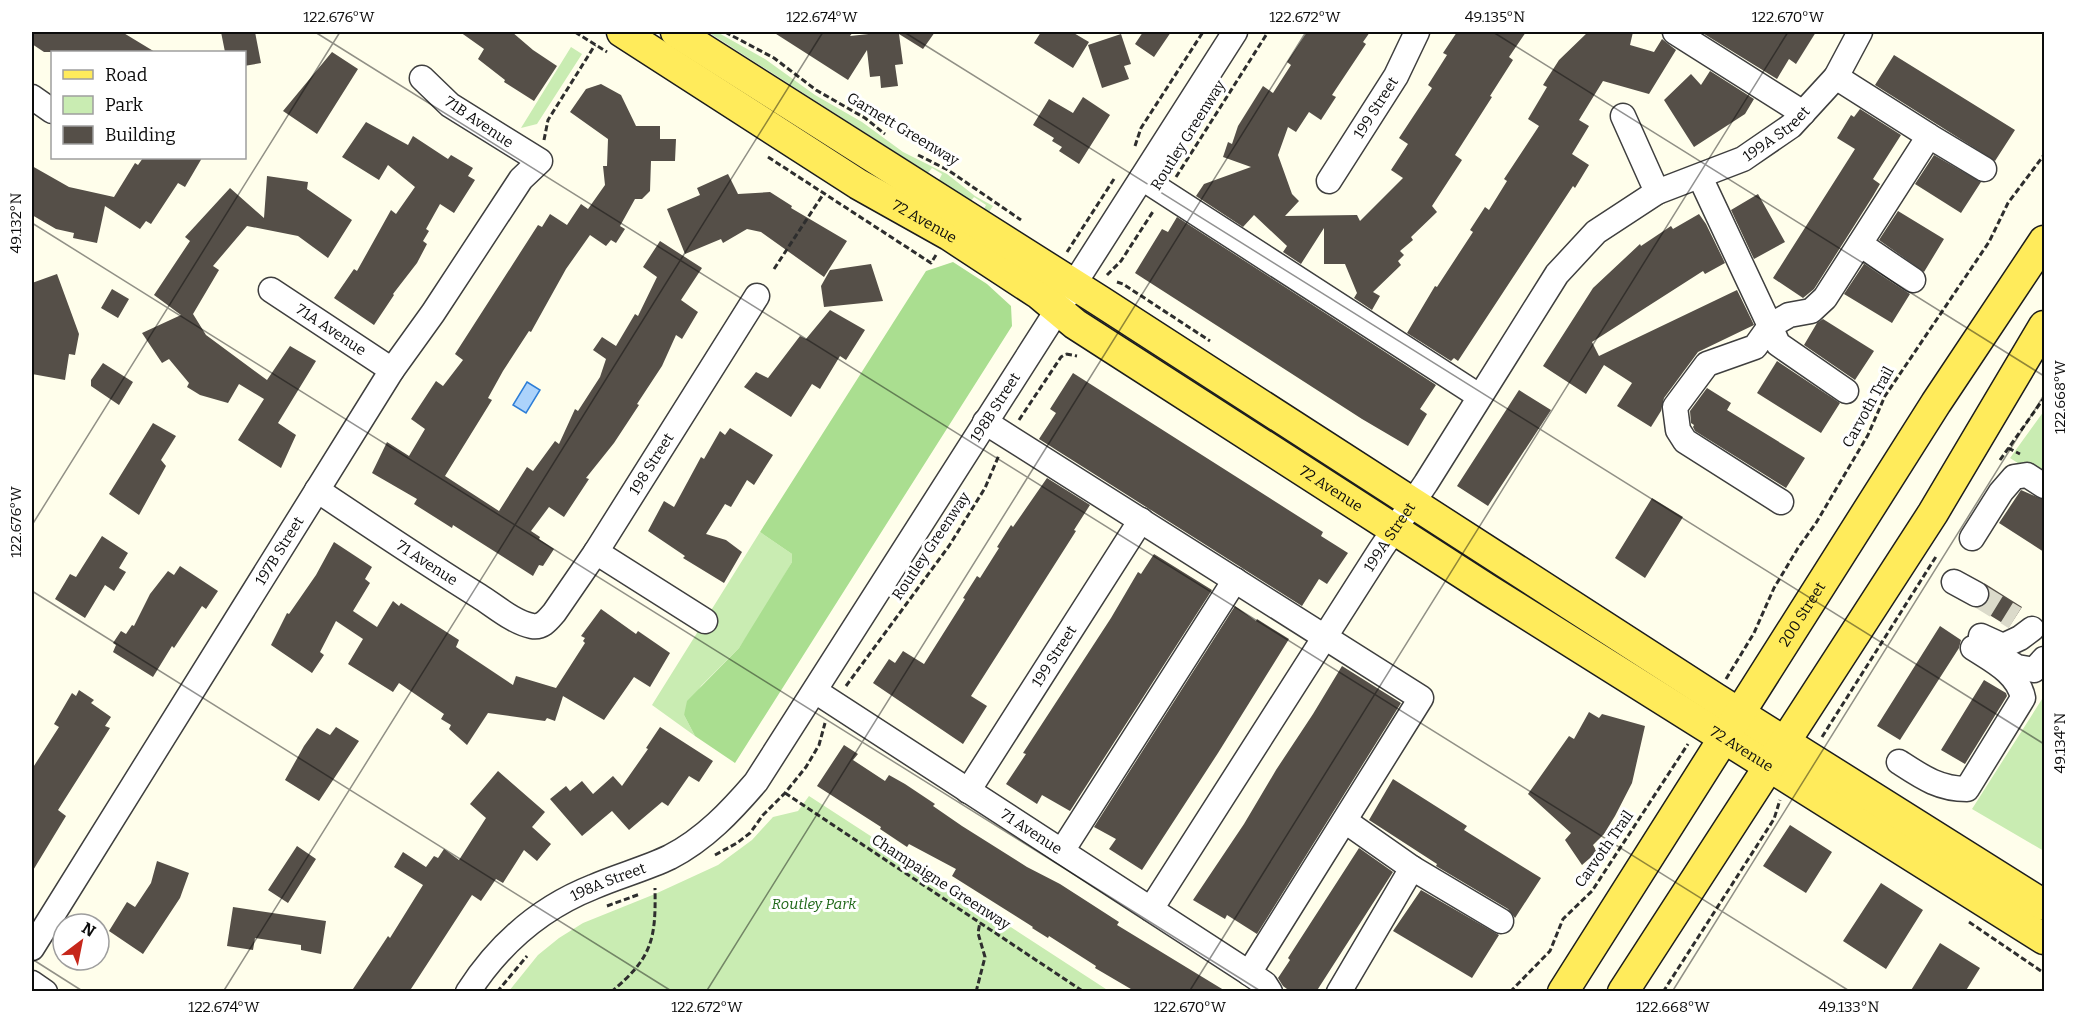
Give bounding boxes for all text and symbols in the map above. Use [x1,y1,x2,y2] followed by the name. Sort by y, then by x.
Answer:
[303,8,375,26] text: 122.676°W
[786,8,858,26] text: 122.674°W
[1269,8,1341,26] text: 122.672°W
[1465,8,1525,26] text: 49.135°N
[1752,8,1825,26] text: 122.670°W
[51,51,246,159] legend
[105,64,148,86] text: Road
[1350,73,1402,142] street label: 199 Street
[1147,77,1229,193] street label: Routley Greenway
[844,88,962,170] street label: Garnett Greenway
[441,92,517,152] street label: 71B Avenue
[105,94,144,116] text: Park
[1740,102,1814,165] street label: 199A Street
[105,124,176,146] text: Building
[7,192,25,253] text: 49.132°N
[889,196,960,247] street label: 72 Avenue
[293,300,369,359] street label: 71A Avenue
[2051,359,2069,434] text: 122.668°W
[1838,363,1898,451] street label: Carvoth Trail
[967,369,1024,445] street label: 198B Street
[625,429,678,498] street label: 198 Street
[1296,462,1366,516] street label: 72 Avenue
[7,486,25,558] text: 122.676°W
[888,489,974,603] street label: Routley Greenway
[1360,498,1420,575] street label: 199A Street
[251,513,308,588] street label: 197B Street
[393,536,461,589] street label: 71 Avenue
[1775,578,1830,650] street label: 200 Street
[1028,622,1081,690] street label: 199 Street
[2051,713,2069,773] text: 49.134°N
[1707,722,1777,776] street label: 72 Avenue
[997,805,1065,858] street label: 71 Avenue
[1571,807,1637,891] street label: Carvoth Trail
[868,830,1014,934] street label: Champaigne Greenway
[567,859,649,905] street label: 198A Street
[772,895,857,913] park label: Routley Park
[51,912,111,972] north arrow
[78,918,99,941] text: N
[188,998,260,1016] text: 122.674°W
[671,998,743,1016] text: 122.672°W
[1154,998,1227,1016] text: 122.670°W
[1636,998,1711,1016] text: 122.668°W
[1819,998,1880,1016] text: 49.133°N

